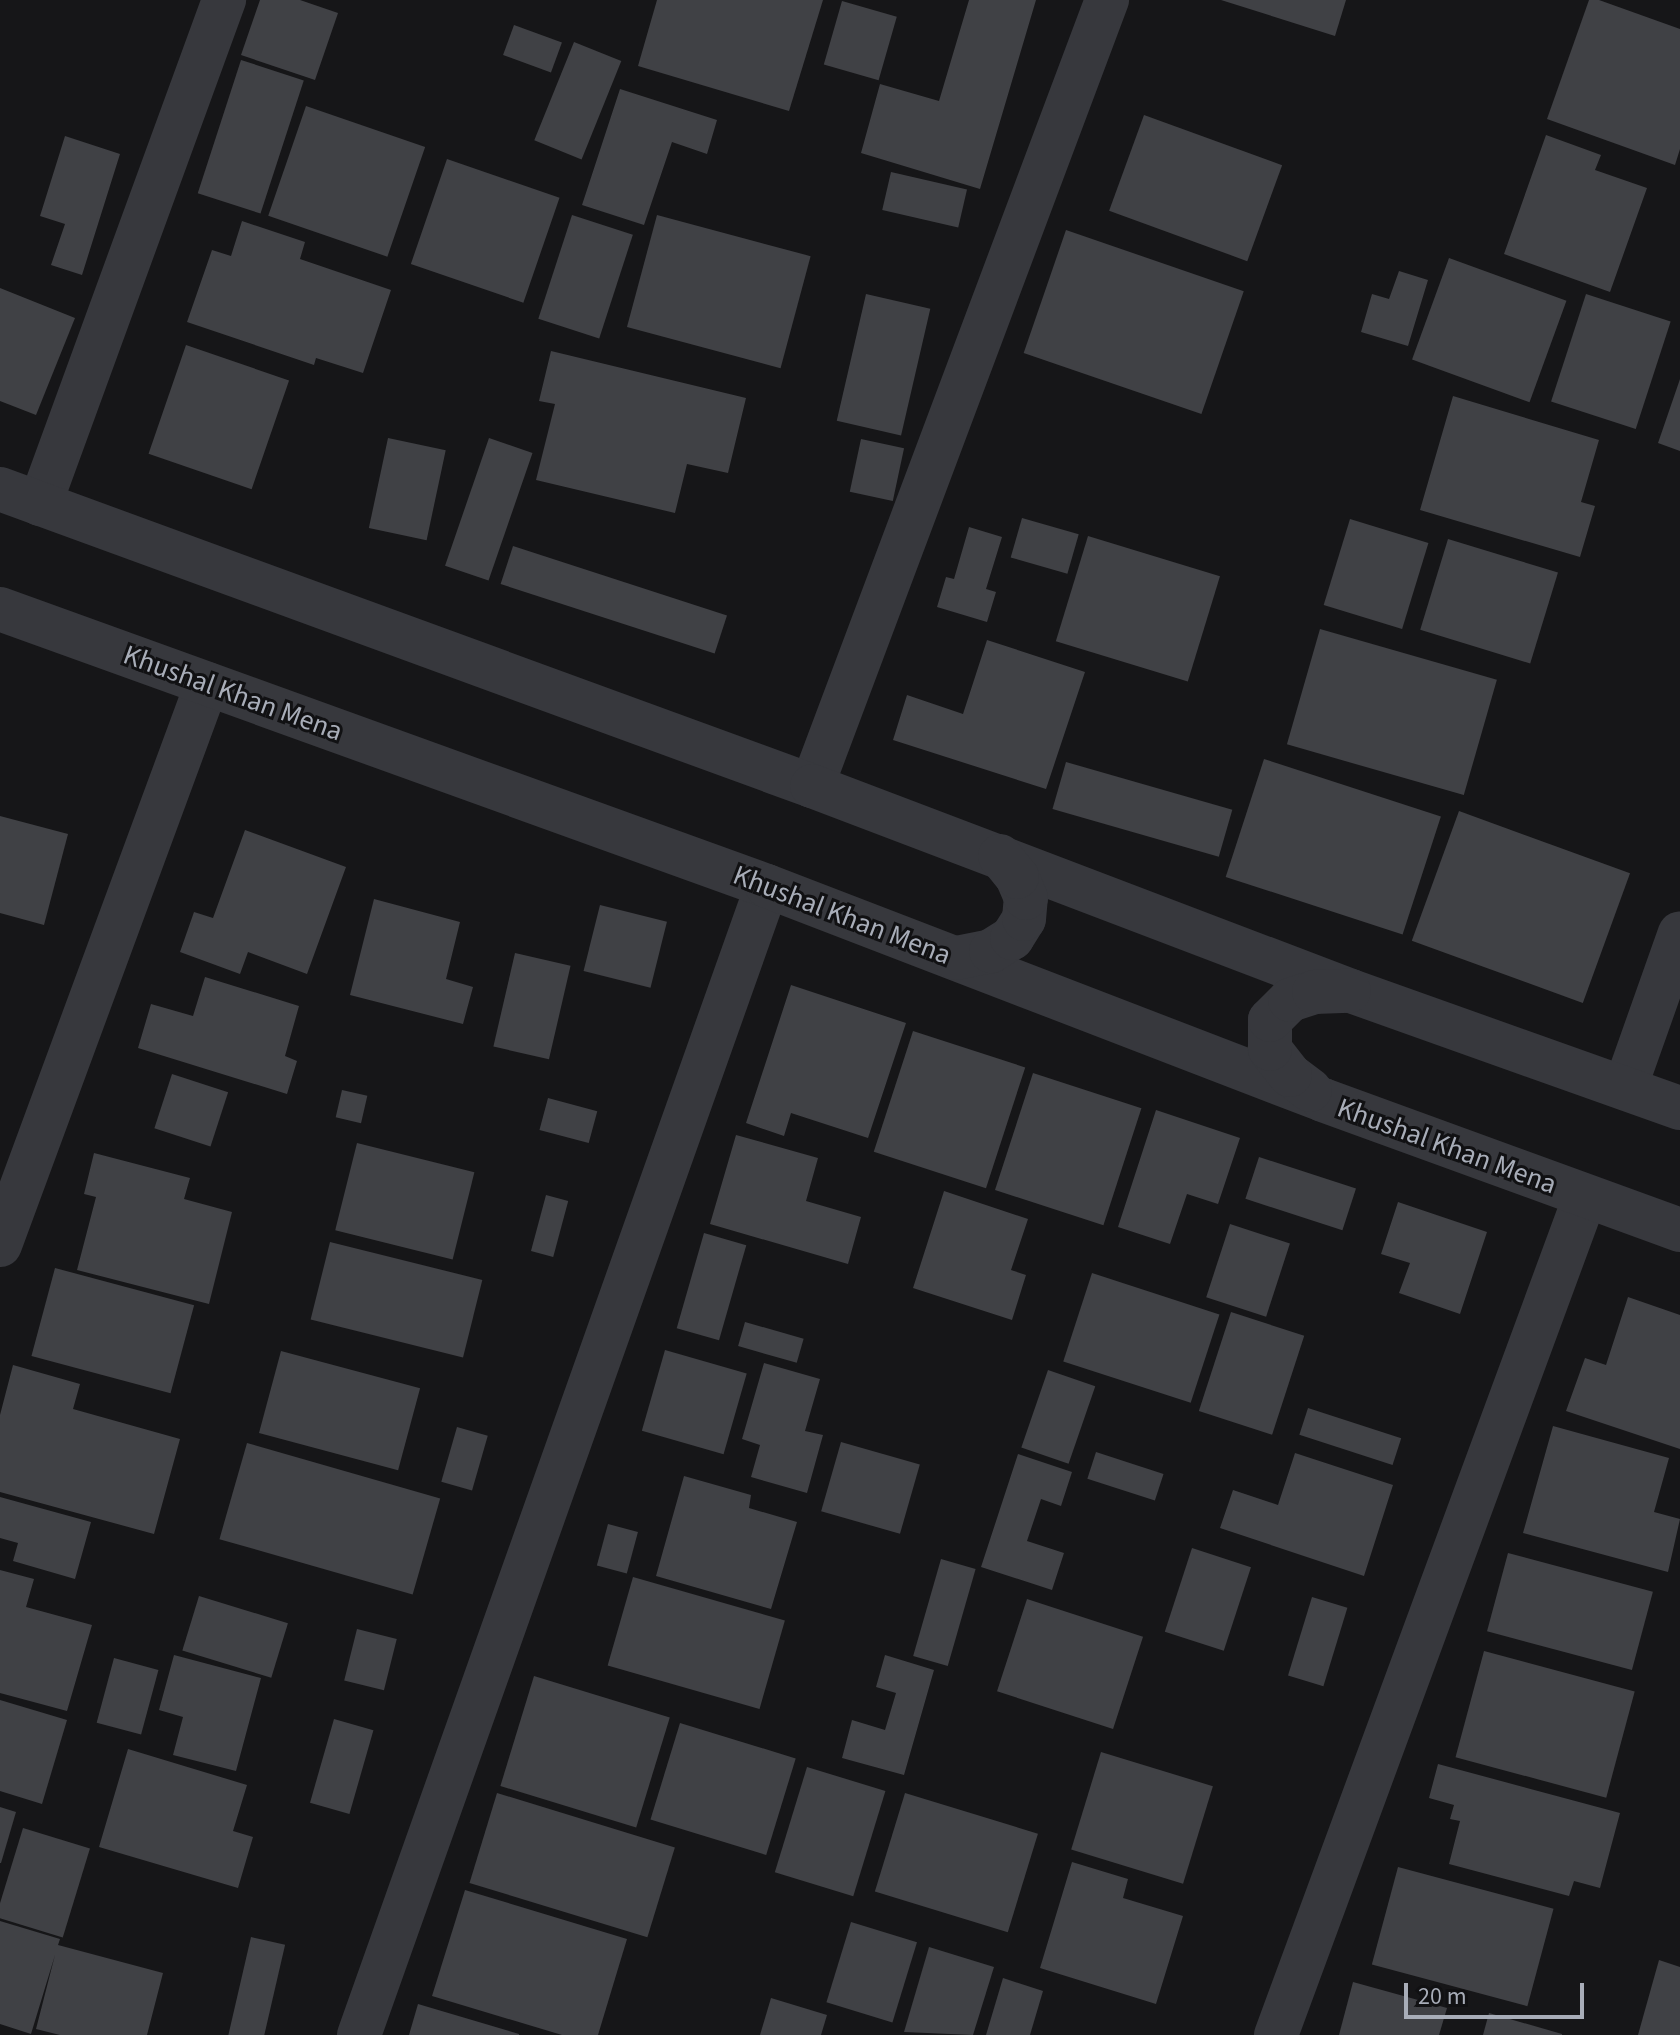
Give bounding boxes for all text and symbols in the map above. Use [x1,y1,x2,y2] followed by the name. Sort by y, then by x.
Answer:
[119,638,347,748] street label: Khushal Khan Mena
[728,858,956,972] street label: Khushal Khan Mena
[1333,1091,1561,1201] street label: Khushal Khan Mena
[1408,1967,1588,2017] scale bar
[1418,1979,1467,2014] text: 20 m

